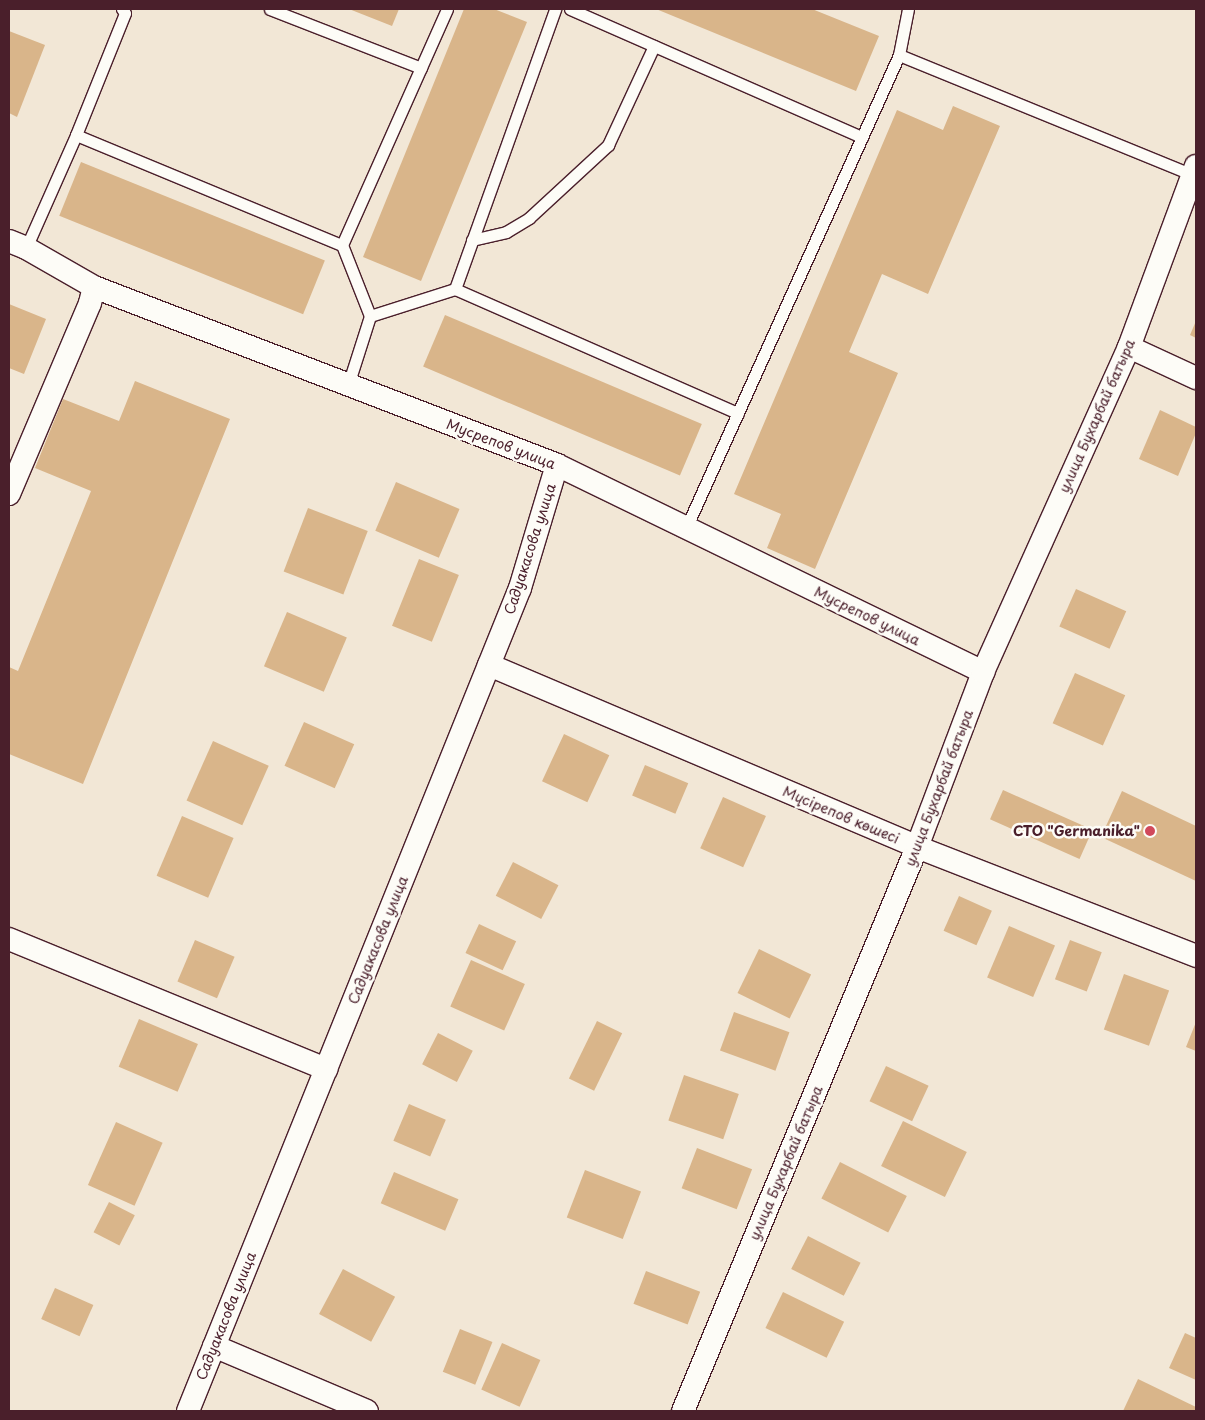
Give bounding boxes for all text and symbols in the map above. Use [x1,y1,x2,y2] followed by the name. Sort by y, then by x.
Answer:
[1055,336,1139,496] street label: улица Бухарбай батыра
[444,415,558,473] street label: Мусрепов улица
[501,481,559,617] street label: Садуакасова улица
[811,583,923,649] street label: Мусрепов улица
[901,706,977,870] street label: улица Бухарбай батыра
[780,783,902,847] street label: Мүсірепов көшесі
[1013,823,1140,839] place label: СТО "Germanika"
[1144,825,1156,837] marker: СТО "Germanika"
[344,873,412,1007] street label: Садуакасова улица
[745,1082,827,1244] street label: улица Бухарбай батыра
[192,1249,260,1383] street label: Садуакасова улица

